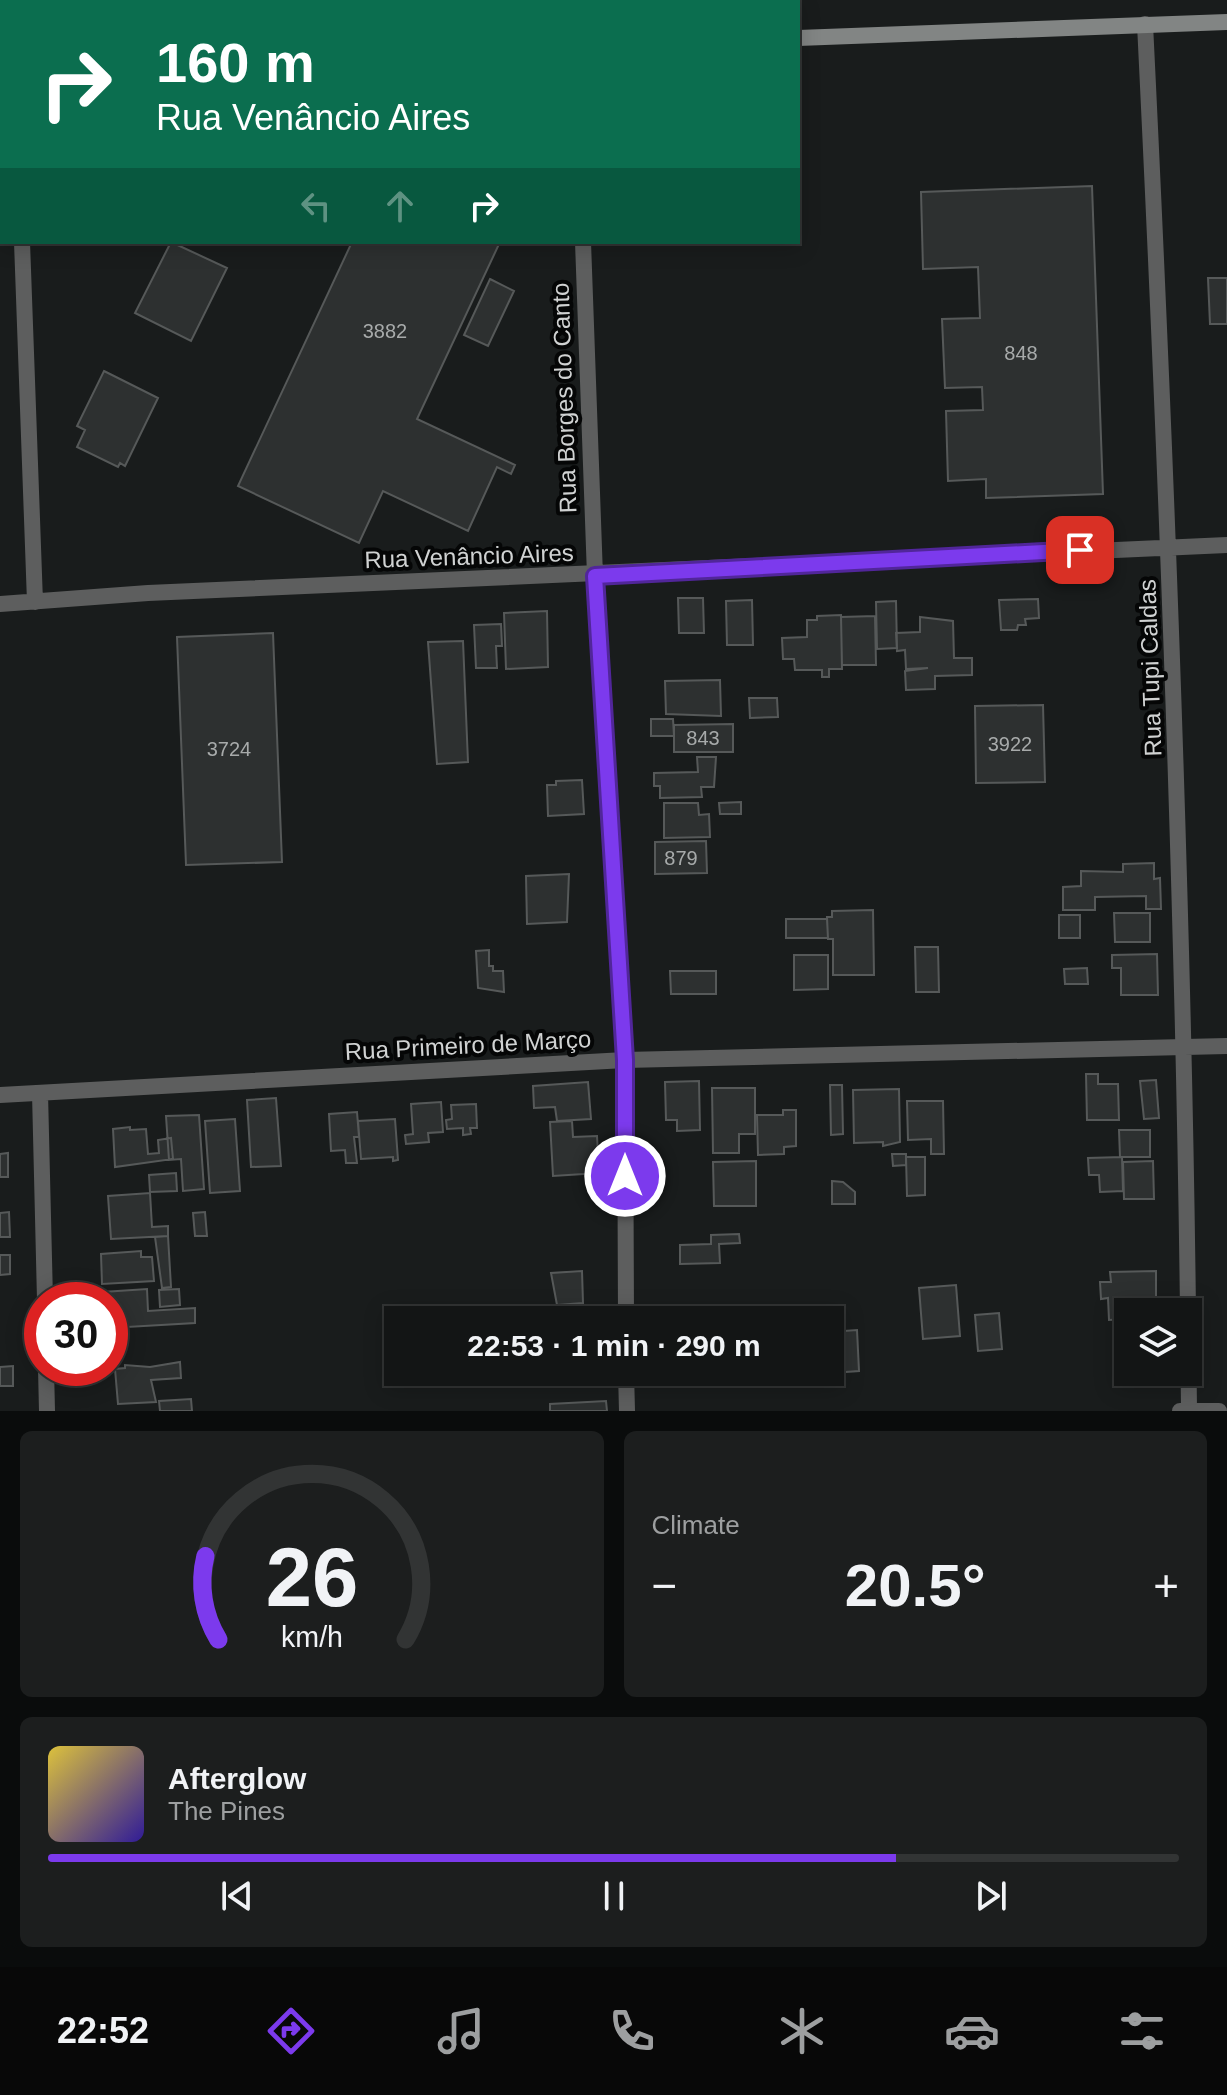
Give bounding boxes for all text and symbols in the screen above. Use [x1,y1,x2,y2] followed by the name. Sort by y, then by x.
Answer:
[156,31,315,94] text: 160 m
[24,32,128,136] icon: right
[156,97,470,138] text: Rua Venâncio Aires
[294,184,338,228] icon: left
[378,184,422,228] icon: ahead
[462,184,506,228] icon: right
[546,282,582,514] street label: Rua Borges do Canto
[363,320,407,342] house number: 3882
[1004,342,1038,364] house number: 848
[1046,516,1114,584] pin
[1058,528,1102,572] icon: arrive
[364,539,574,573] street label: Rua Venâncio Aires
[1133,579,1167,757] street label: Rua Tupi Caldas
[686,727,720,749] house number: 843
[988,733,1032,755] house number: 3922
[207,738,251,760] house number: 3724
[664,847,698,869] house number: 879
[344,1025,592,1065] street label: Rua Primeiro de Março
[583,1134,667,1218] position arrow
[24,1282,128,1386] speed limit sign: 30
[1114,1298,1202,1386] map controls
[1114,1298,1202,1386] button: layers
[467,1329,761,1362] text: 22:53 · 1 min · 290 m
[652,1510,740,1540] text: Climate
[265,1531,358,1624] text: 26
[845,1552,986,1619] text: 20.5°
[652,1561,677,1610] text: −
[1153,1561,1179,1610] text: +
[281,1621,343,1653] text: km/h
[168,1762,306,1795] text: Afterglow
[168,1796,285,1826] text: The Pines
[215,1874,259,1918] icon: previous
[592,1874,636,1918] icon: pause
[969,1874,1013,1918] icon: next
[263,2003,319,2059] icon: directions
[433,2003,489,2059] icon: music
[604,2003,660,2059] icon: phone
[774,2003,830,2059] icon: climate
[944,2003,1000,2059] icon: car
[1114,2003,1170,2059] icon: filters
[57,2010,149,2051] text: 22:52

